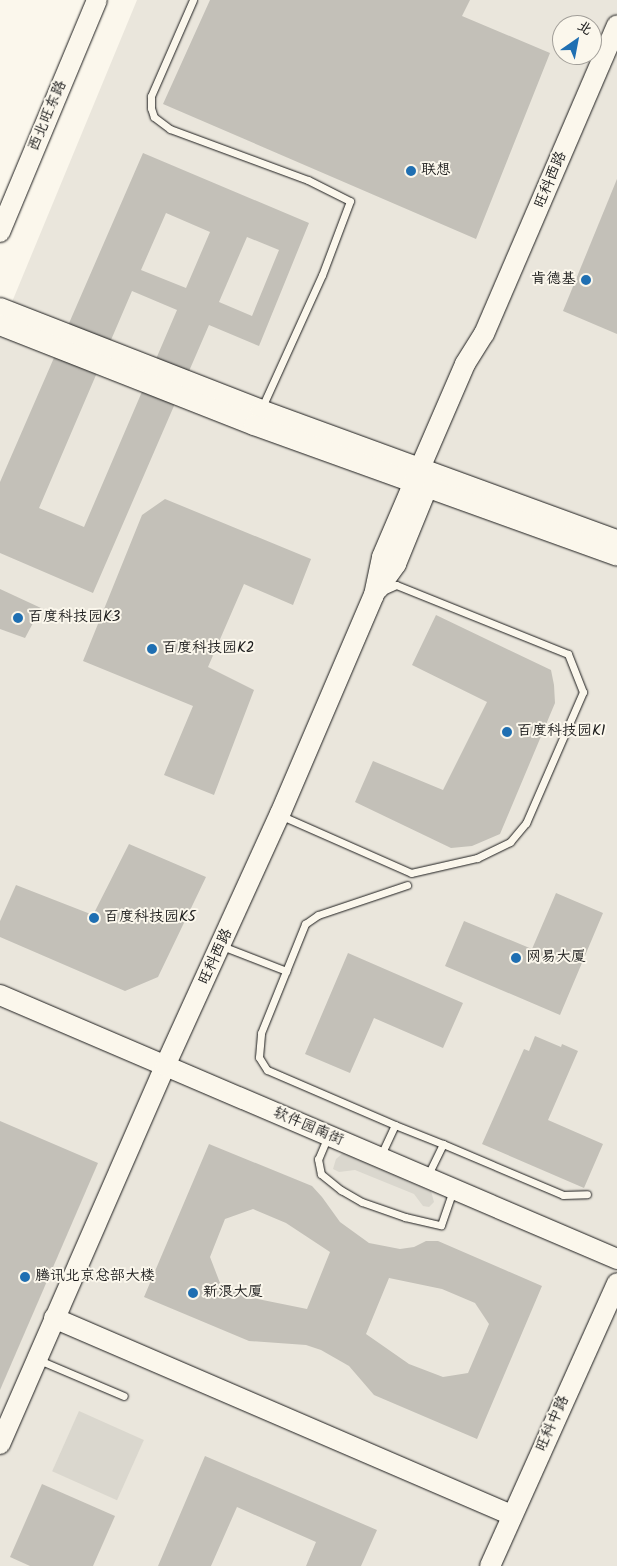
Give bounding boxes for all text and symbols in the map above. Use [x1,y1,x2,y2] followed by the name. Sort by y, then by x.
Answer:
[552,15,602,65] north arrow
[573,15,596,41] text: 北
[25,78,71,154] street label: 西北旺东路
[531,149,571,211] street label: 旺科西路
[421,162,451,180] place label: 联想
[405,165,417,177] marker: 联想
[531,271,576,289] place label: 肯德基
[580,274,592,286] marker: 肯德基
[28,609,120,627] place label: 百度科技园K3
[12,612,24,624] marker: 百度科技园K3
[162,640,255,658] place label: 百度科技园K2
[146,643,158,655] marker: 百度科技园K2
[517,723,606,741] place label: 百度科技园K1
[501,726,513,738] marker: 百度科技园K1
[104,909,196,927] place label: 百度科技园K5
[88,912,100,924] marker: 百度科技园K5
[195,926,237,988] street label: 旺科西路
[526,949,586,967] place label: 网易大厦
[510,952,522,964] marker: 网易大厦
[270,1104,346,1150] street label: 软件园南街
[35,1268,155,1286] place label: 腾讯北京总部大楼
[19,1271,31,1283] marker: 腾讯北京总部大楼
[203,1284,263,1302] place label: 新浪大厦
[187,1287,199,1299] marker: 新浪大厦
[533,1393,573,1455] street label: 旺科中路

